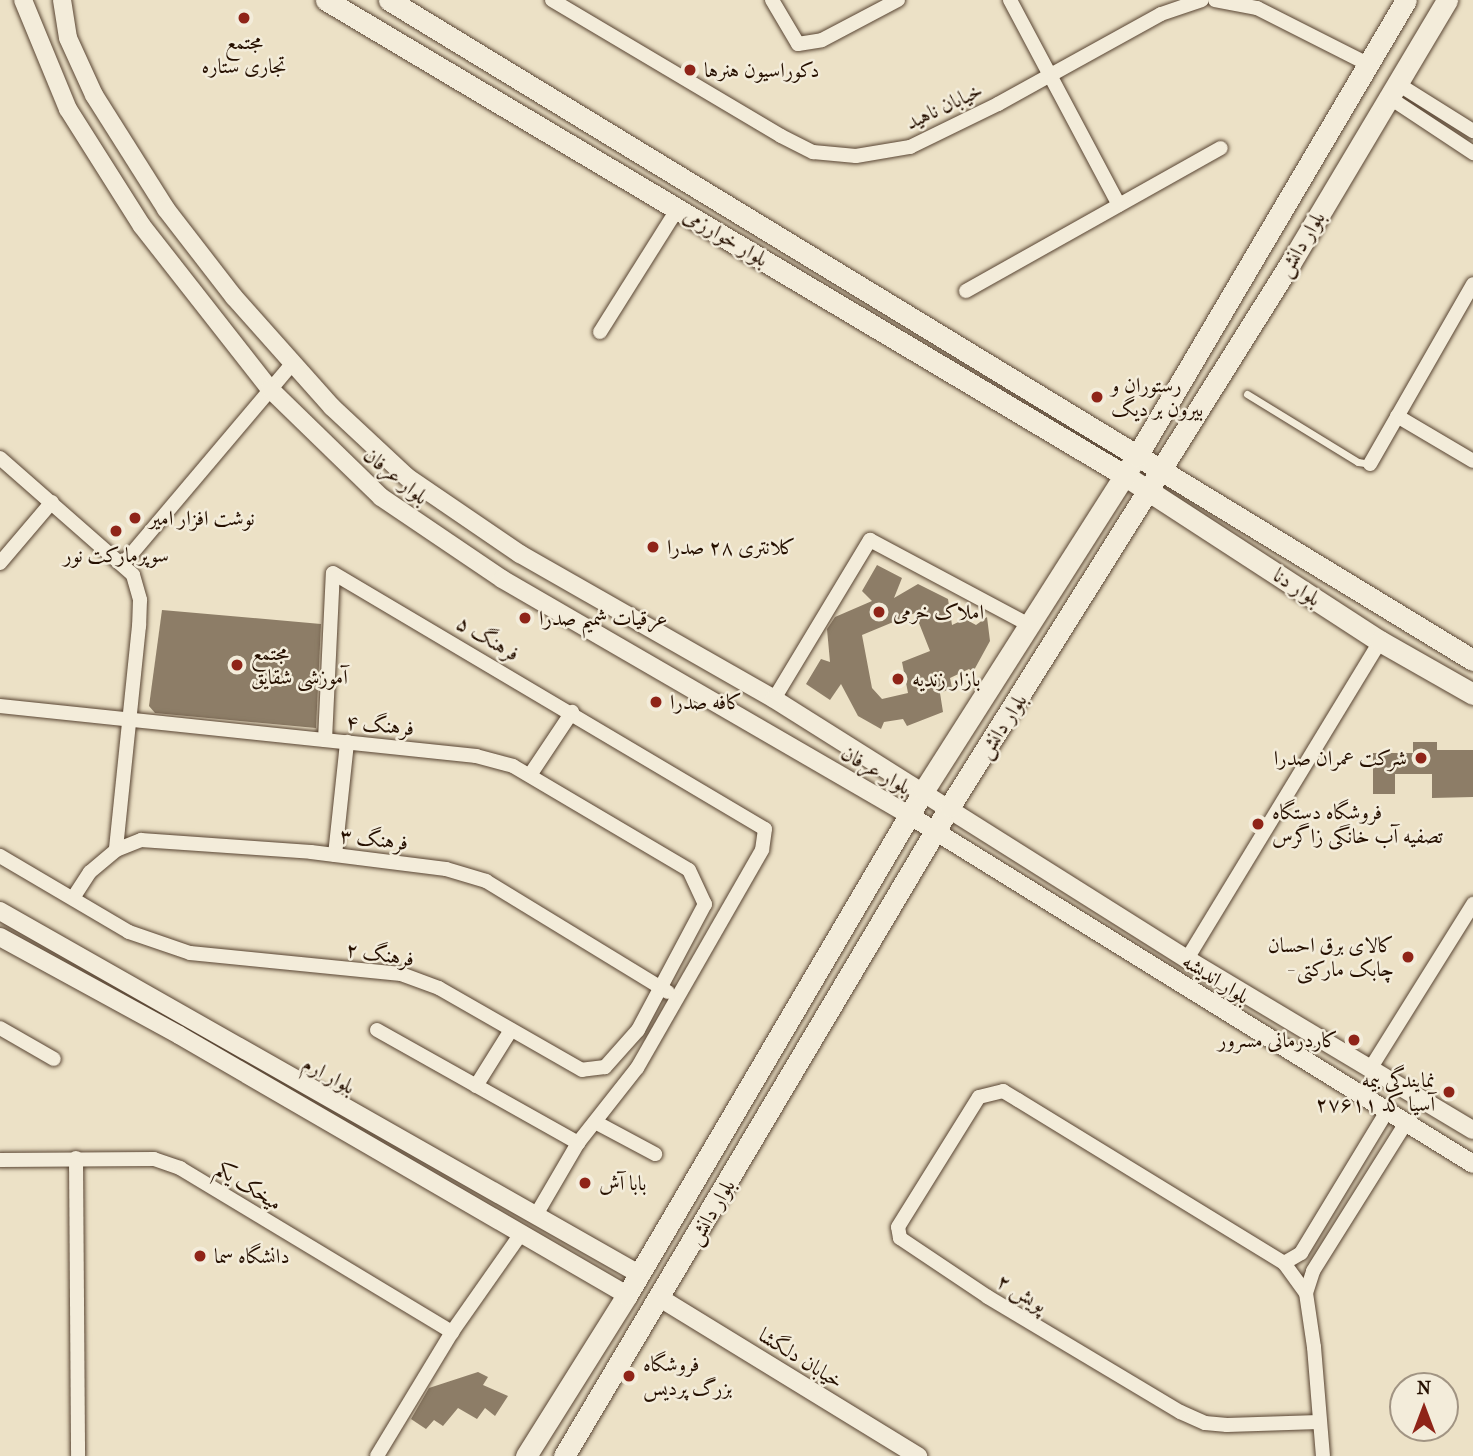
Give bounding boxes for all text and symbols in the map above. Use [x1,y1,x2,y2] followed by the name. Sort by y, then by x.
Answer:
[236,10,252,26] marker: مجتمع تجاری ستاره
[201,29,287,79] place label: مجتمع تجاری ستاره
[704,57,820,83] place label: دکوراسیون هنرها
[682,62,698,78] marker: دکوراسیون هنرها
[901,77,987,135] street label: خیابان ناهید
[679,202,773,272] street label: بلوار خوارزمی
[1272,207,1330,281] street label: بلوار دانش
[1111,372,1203,422] place label: رستوران و بیرون بر دیگ
[1089,389,1105,405] marker: رستوران و بیرون بر دیگ
[358,442,434,510] street label: بلوار عرفان
[149,505,255,531] place label: نوشت افزار امیر
[127,510,143,526] marker: نوشت افزار امیر
[108,523,124,539] marker: سوپرمارکت نور
[667,534,796,560] place label: کلانتری ۲۸ صدرا
[645,539,661,555] marker: کلانتری ۲۸ صدرا
[63,542,169,568] place label: سوپرمارکت نور
[1268,562,1326,612] street label: بلوار دنا
[893,599,984,625] place label: املاک خرمی
[871,604,887,620] marker: املاک خرمی
[539,605,667,631] place label: عرقیات شمیم صدرا
[452,610,524,666] street label: فرهنگ ۵
[517,610,533,626] marker: عرقیات شمیم صدرا
[251,640,348,690] place label: مجتمع آموزشی شقایق
[229,657,245,673] marker: مجتمع آموزشی شقایق
[912,666,981,692] place label: بازار زندیه
[890,671,906,687] marker: بازار زندیه
[670,689,742,715] place label: کافه صدرا
[972,689,1032,763] street label: بلوار دانش
[648,694,664,710] marker: کافه صدرا
[345,709,415,741] street label: فرهنگ ۴
[837,740,915,800] street label: بلوار عرفان
[1274,745,1407,771] place label: شرکت عمران صدرا
[1413,750,1429,766] marker: شرکت عمران صدرا
[1272,799,1443,849] place label: فروشگاه دستگاه تصفیه آب خانگی زاگرس
[1250,816,1266,832] marker: فروشگاه دستگاه تصفیه آب خانگی زاگرس
[338,822,410,856] street label: فرهنگ ۳
[1268,932,1394,982] place label: کالای برق احسان - چابک مارکتی
[344,936,416,972] street label: فرهنگ ۲
[1178,949,1254,1009] street label: بلوار اندیشه
[1400,949,1416,965] marker: کالای برق احسان - چابک مارکتی
[1218,1027,1338,1053] place label: کاردرمانی مسرور
[1344,1030,1364,1050] marker: کاردرمانی مسرور
[298,1050,360,1100] street label: بلوار ارم
[1316,1067,1435,1117] place label: نمایندگی بیمه آسیا کد ۲۷۶۱۱
[1441,1084,1457,1100] marker: نمایندگی بیمه آسیا کد ۲۷۶۱۱
[211,1156,287,1216] street label: میخک یکم
[599,1170,646,1196] place label: بابا آش
[577,1175,593,1191] marker: بابا آش
[682,1175,740,1249] street label: بلوار دانش
[214,1243,290,1269] place label: دانشگاه سما
[192,1248,208,1264] marker: دانشگاه سما
[992,1268,1052,1318] street label: پویش ۲
[754,1322,848,1394] street label: خیابان دلگشا
[643,1351,732,1401] place label: فروشگاه بزرگ پردیس
[621,1368,637,1384] marker: فروشگاه بزرگ پردیس
[1389,1372,1459,1442] north arrow
[1417,1377,1431,1399] text: N

